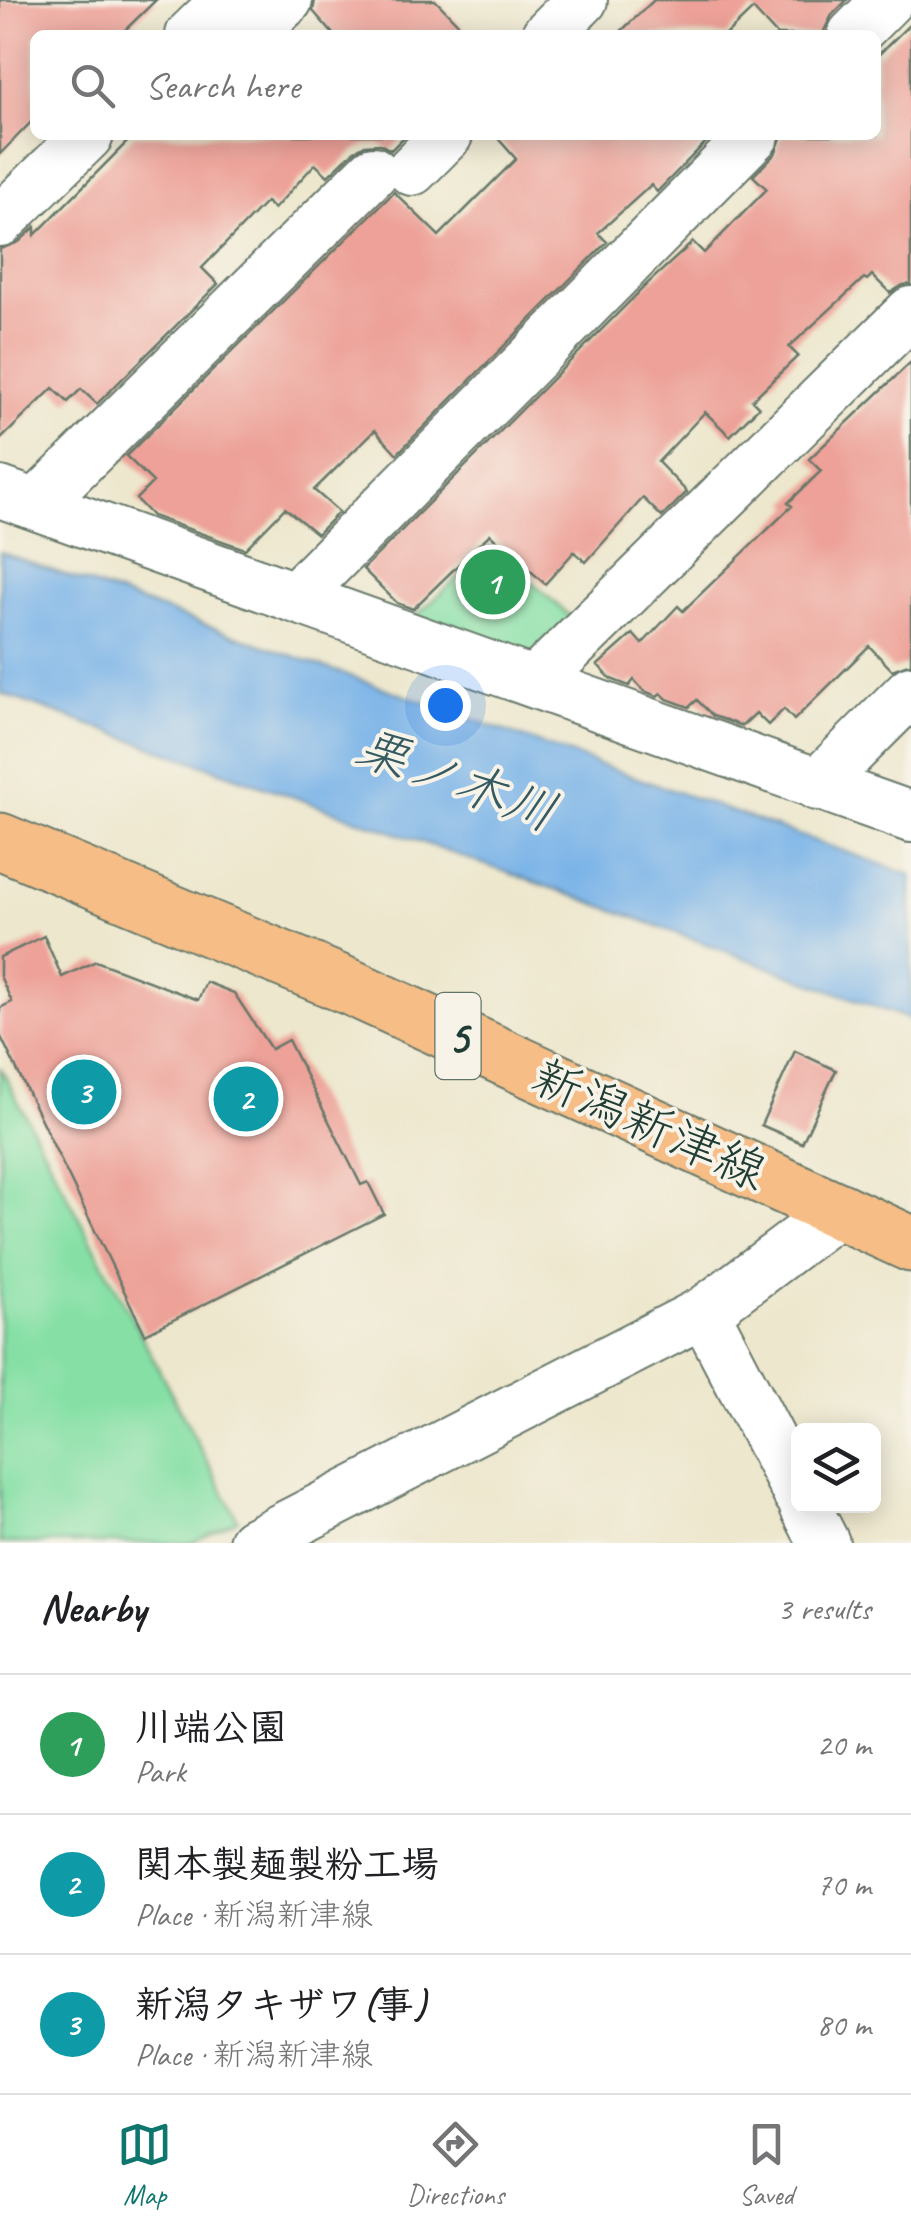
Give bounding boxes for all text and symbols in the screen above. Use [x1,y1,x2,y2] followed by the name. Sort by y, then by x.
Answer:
[30,30,881,140] search box
[65,58,120,113] icon: search
[145,62,300,109] text: Search here
[460,544,526,620] pin: 1
[420,680,471,731] your location
[348,713,566,847] water label: 栗ノ木川
[436,993,480,1079] road number: 5
[522,1045,776,1204] street label: 新潟新津線
[52,1054,116,1130] pin: 3
[214,1062,278,1136] pin: 2
[791,1423,881,1513] map controls
[791,1423,881,1513] button: layers
[40,1582,146,1635] text: Nearby
[777,1588,871,1629] text: 3 results
[135,1704,287,1751] text: 川端公園
[65,1724,80,1765] text: 1
[817,1724,871,1765] text: 20 m
[135,1751,186,1792] text: Park
[135,1841,439,1888] text: 関本製麺製粉工場
[65,1864,80,1905] text: 2
[817,1864,871,1905] text: 70 m
[135,1894,373,1935] text: Place · 新潟新津線
[135,1981,426,2028] text: 新潟タキザワ(事)
[65,2004,80,2045] text: 3
[817,2004,871,2045] text: 80 m
[135,2034,373,2075] text: Place · 新潟新津線
[117,2117,172,2212] tab: Map
[407,2117,504,2212] tab: Directions
[739,2117,794,2212] tab: Saved

